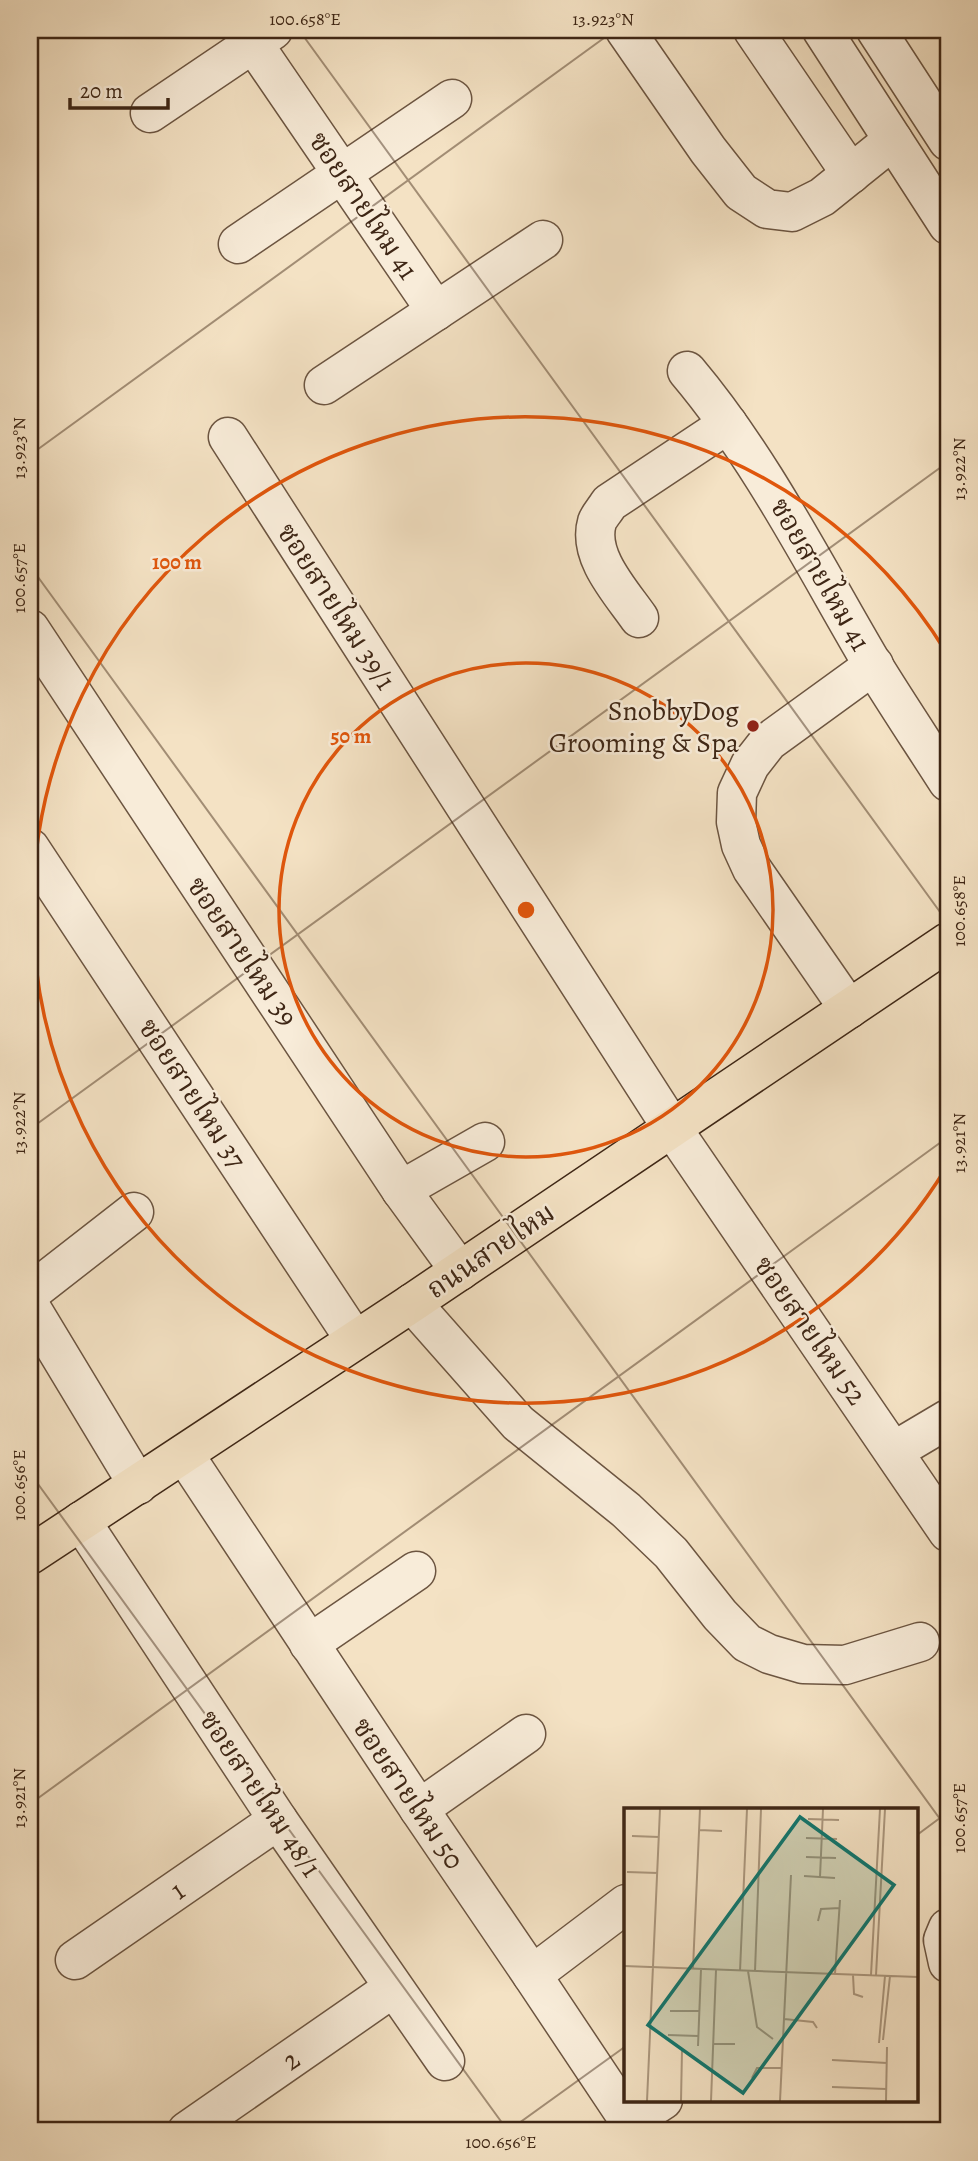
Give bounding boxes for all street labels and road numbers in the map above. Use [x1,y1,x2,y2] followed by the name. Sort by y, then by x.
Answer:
[300,124,428,287] street label: ซอยสายไหม 41
[761,490,880,658] street label: ซอยสายไหม 41
[268,515,405,697] street label: ซอยสายไหม 39/1
[178,869,307,1034] street label: ซอยสายไหม 39
[129,1010,256,1176] street label: ซอยสายไหม 37
[418,1193,562,1308] street label: ถนนสายไหม
[745,1248,876,1413] street label: ซอยสายไหม 52
[190,1702,331,1884] street label: ซอยสายไหม 48/1
[343,1710,474,1877] street label: ซอยสายไหม 50
[163,1872,192,1909] street label: 1
[275,2041,307,2079] street label: 2

